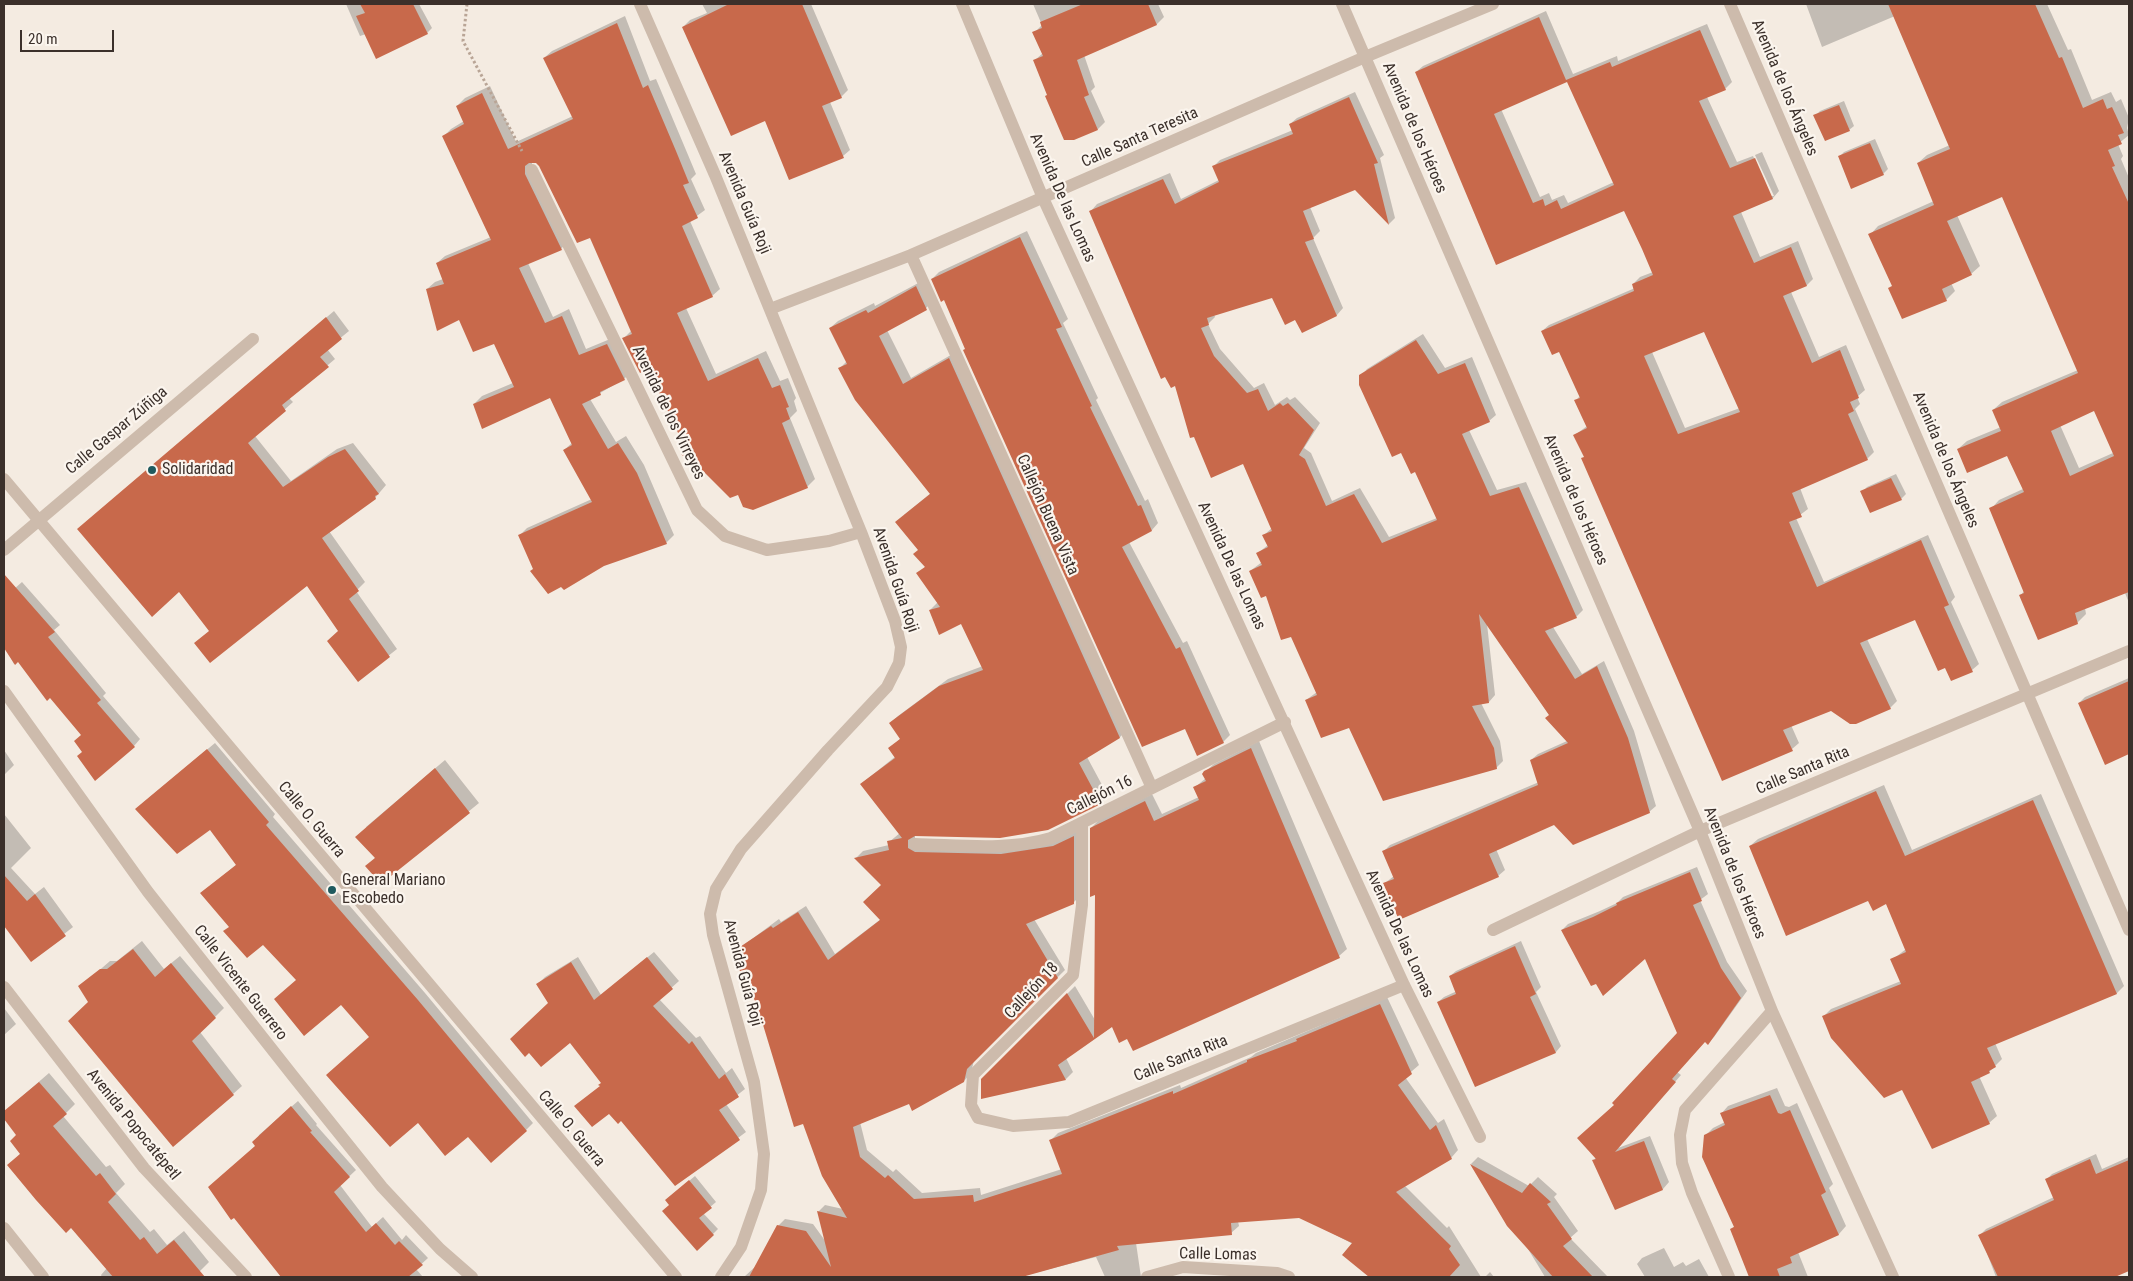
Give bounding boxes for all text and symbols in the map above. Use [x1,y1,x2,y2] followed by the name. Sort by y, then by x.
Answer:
[1747,17,1821,159] street label: Avenida de los Ángeles
[22,20,116,52] scale bar
[28,30,58,48] text: 20 m
[1378,60,1450,196] street label: Avenida de los Héroes
[1079,104,1201,172] street label: Calle Santa Teresita
[1025,131,1099,265] street label: Avenida De las Lomas
[714,149,774,257] street label: Avenida Guía Roji
[627,343,709,483] street label: Avenida de los Virreyes
[62,383,172,479] street label: Calle Gaspar Zúñiga
[1908,389,1982,531] street label: Avenida de los Ángeles
[1539,432,1611,568] street label: Avenida de los Héroes
[1012,452,1082,578] street label: Callejón Buena Vista
[162,460,233,480] place label: Solidaridad
[146,464,158,476] marker: Solidaridad
[1193,499,1269,633] street label: Avenida De las Lomas
[868,525,922,635] street label: Avenida Guía Roji
[1753,743,1853,799] street label: Calle Santa Rita
[1064,772,1136,820] street label: Callejón 16
[274,778,348,862] street label: Calle O. Guerra
[1699,804,1769,942] street label: Avenida de los Héroes
[1361,867,1437,1001] street label: Avenida De las Lomas
[342,871,446,909] place label: General Mariano Escobedo
[326,884,338,896] marker: General Mariano Escobedo
[719,917,765,1029] street label: Avenida Guía Roji
[189,922,291,1044] street label: Calle Vicente Guerrero
[1001,959,1063,1023] street label: Callejón 18
[1131,1031,1231,1087] street label: Calle Santa Rita
[82,1065,184,1185] street label: Avenida Popocatépetl
[534,1087,608,1171] street label: Calle O. Guerra
[1179,1245,1257,1265] street label: Calle Lomas

